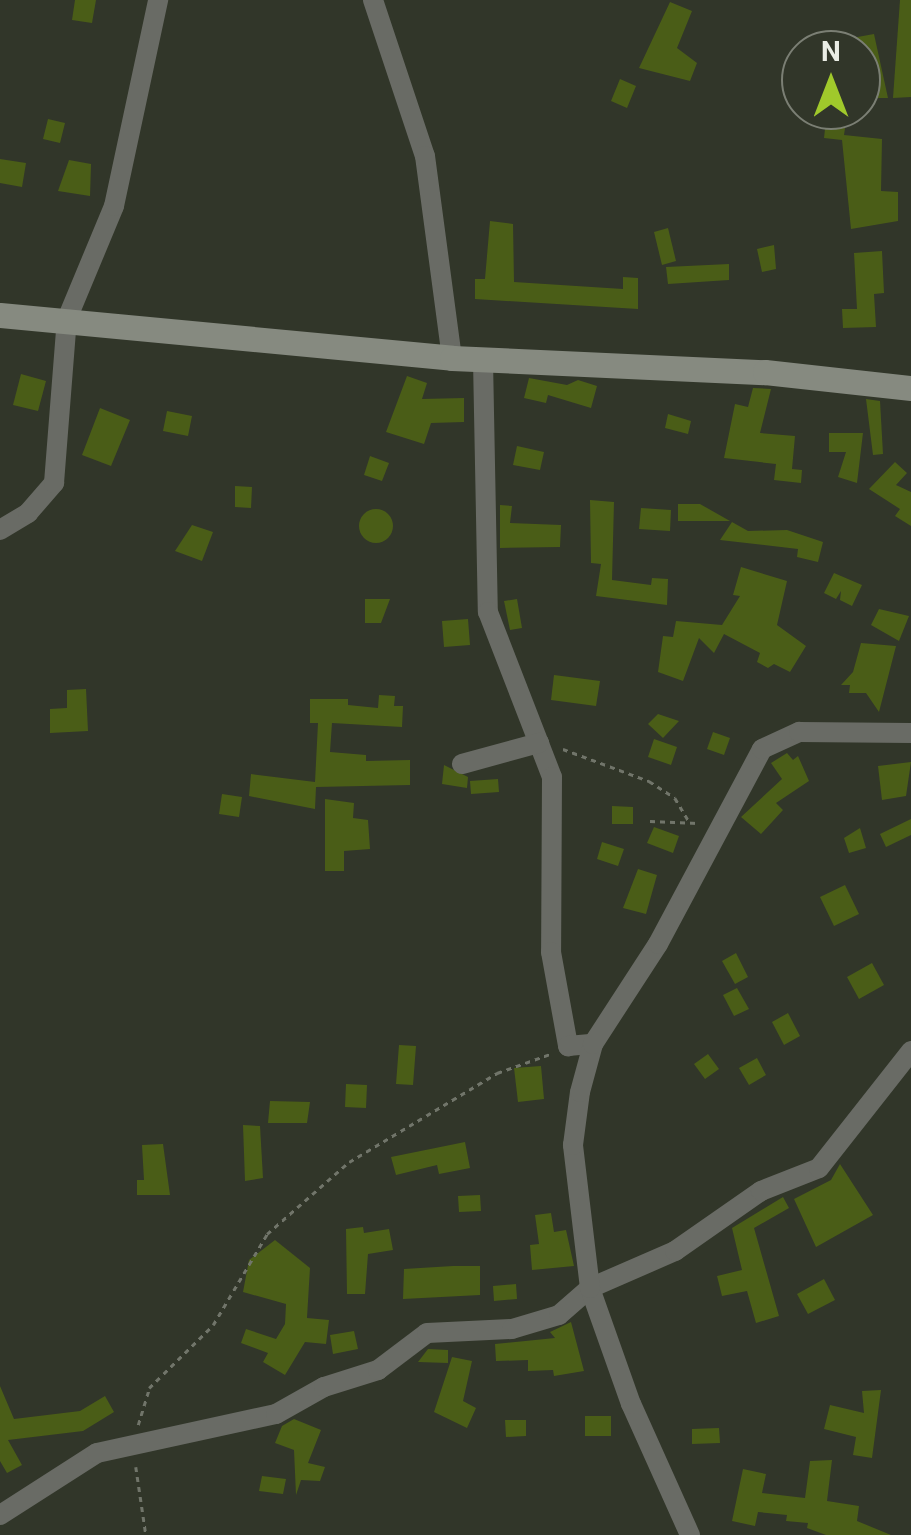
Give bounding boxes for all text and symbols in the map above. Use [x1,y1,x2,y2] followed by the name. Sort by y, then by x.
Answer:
[781,30,881,130] north arrow
[821,35,841,68] text: N

